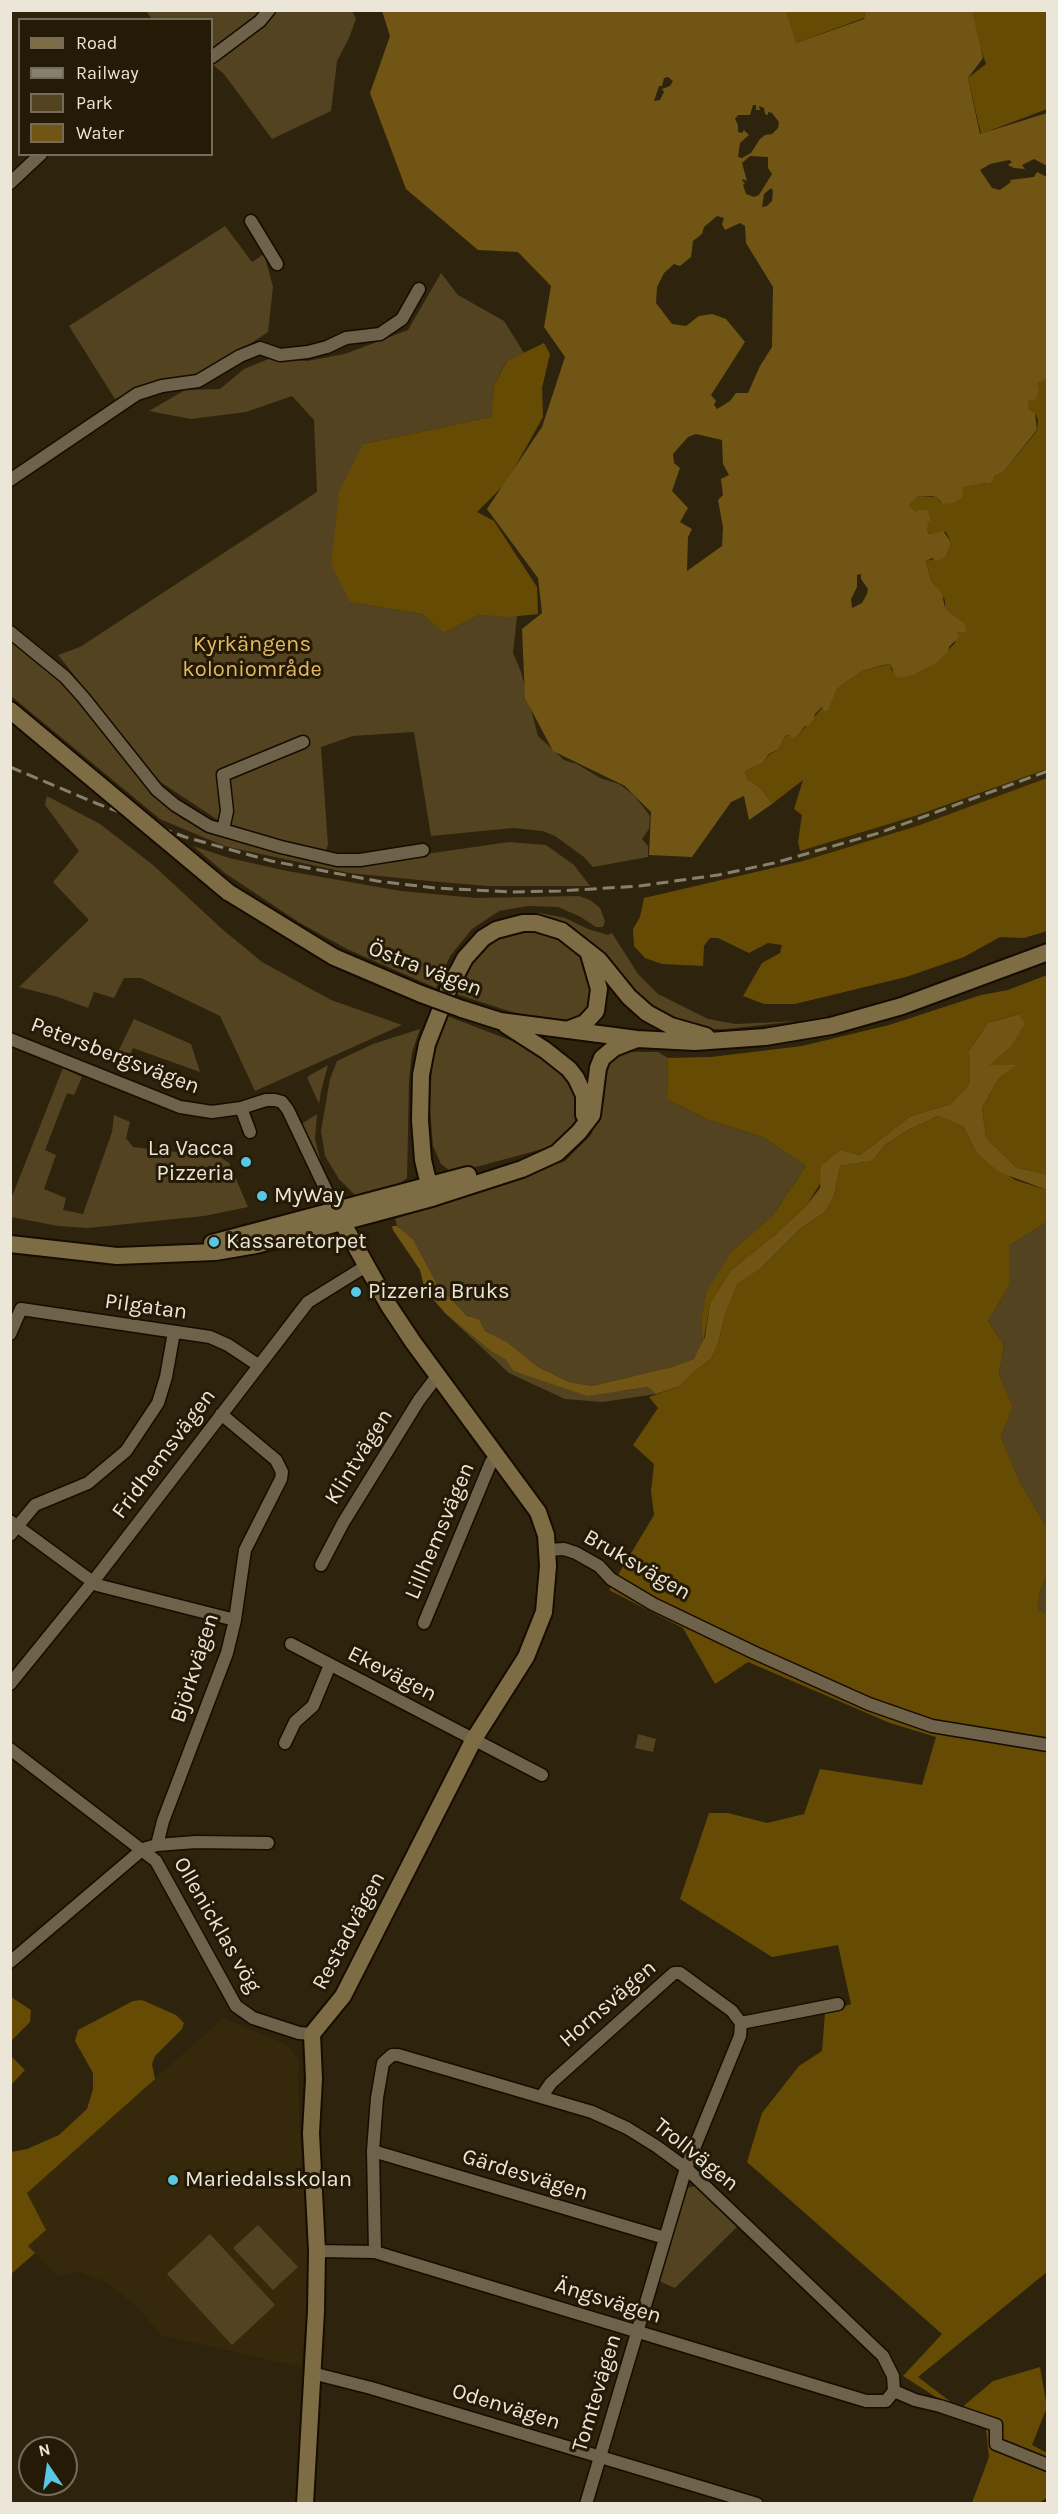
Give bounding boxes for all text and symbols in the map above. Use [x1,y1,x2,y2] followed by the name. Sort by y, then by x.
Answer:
[18,18,213,156] legend
[76,32,117,54] text: Road
[76,62,139,84] text: Railway
[76,92,113,114] text: Park
[76,122,124,144] text: Water
[182,632,322,684] park label: Kyrkängens koloniområde
[364,935,486,1003] street label: Östra vägen
[27,1012,203,1100] street label: Petersbergsvägen
[148,1136,234,1188] place label: La Vacca Pizzeria
[239,1155,253,1169] marker: La Vacca Pizzeria
[274,1183,344,1209] place label: MyWay
[255,1189,269,1203] marker: MyWay
[226,1229,367,1255] place label: Kassaretorpet
[207,1235,221,1249] marker: Kassaretorpet
[368,1279,510,1305] place label: Pizzeria Bruks
[349,1285,363,1299] marker: Pizzeria Bruks
[103,1288,189,1326] street label: Pilgatan
[107,1384,221,1524] street label: Fridhemsvägen
[319,1404,399,1510] street label: Klintvägen
[399,1459,481,1603] street label: Lillhemsvägen
[579,1524,695,1606] street label: Bruksvägen
[165,1610,225,1726] street label: Björkvägen
[343,1640,441,1708] street label: Ekevägen
[168,1853,266,1997] street label: Ollenicklas vög
[307,1867,391,1995] street label: Restadvägen
[554,1955,662,2053] street label: Hornsvägen
[648,2113,744,2197] street label: Trollvägen
[459,2143,591,2207] street label: Gärdesvägen
[185,2167,352,2193] place label: Mariedalsskolan
[166,2173,180,2187] marker: Mariedalsskolan
[552,2272,664,2330] street label: Ängsvägen
[567,2331,627,2455] street label: Tomtevägen
[449,2378,563,2436] street label: Odenvägen
[18,2436,78,2496] north arrow
[37,2439,52,2460] text: N

